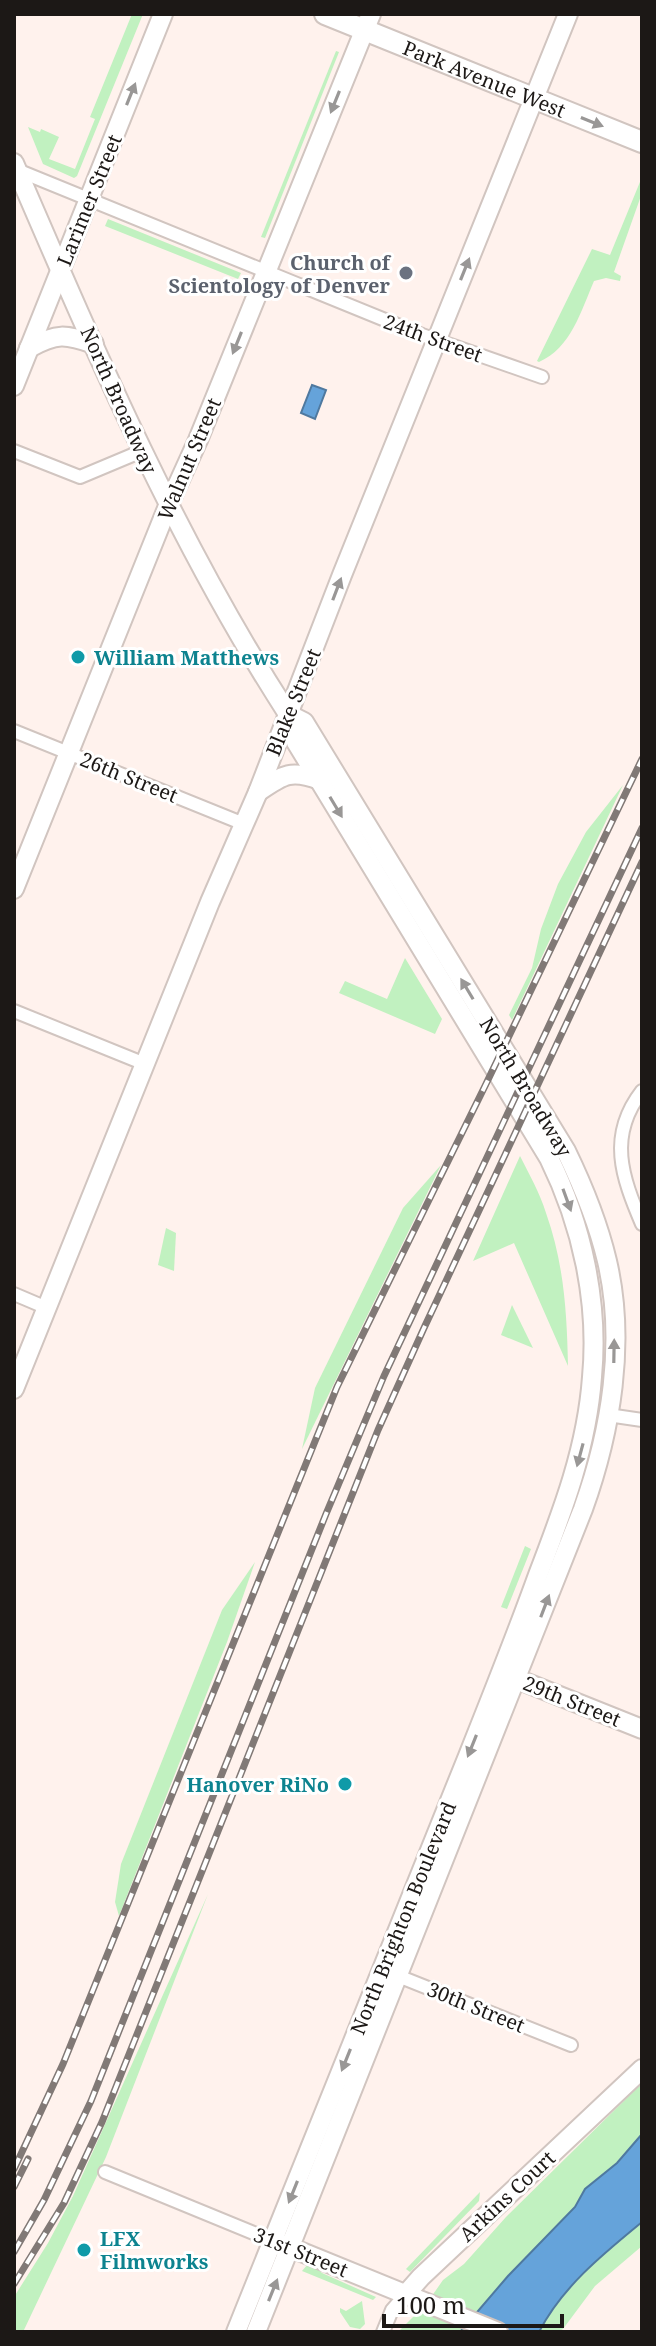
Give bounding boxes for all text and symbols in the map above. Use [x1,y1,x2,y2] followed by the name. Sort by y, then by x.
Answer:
[399,34,570,123] street label: Park Avenue West
[125,82,138,106] one-way arrow
[328,90,341,114] one-way arrow
[580,116,604,129] one-way arrow
[50,130,128,270] street label: Larimer Street
[169,249,392,299] place label: Church of Scientology of Denver
[459,257,472,281] one-way arrow
[397,264,415,282] marker: Church of Scientology of Denver
[380,308,486,368] street label: 24th Street
[75,322,164,478] street label: North Broadway
[230,331,243,355] one-way arrow
[151,394,227,524] street label: Walnut Street
[331,577,344,601] one-way arrow
[94,644,279,671] place label: William Matthews
[259,644,327,760] street label: Blake Street
[69,648,87,666] marker: William Matthews
[76,745,182,809] street label: 26th Street
[329,796,343,818] one-way arrow
[460,978,474,1000] one-way arrow
[474,1012,579,1162] street label: North Broadway
[561,1188,574,1212] one-way arrow
[608,1338,620,1363] one-way arrow
[573,1443,585,1468] one-way arrow
[539,1594,552,1618] one-way arrow
[519,1669,625,1733] street label: 29th Street
[465,1734,478,1758] one-way arrow
[186,1771,329,1798] place label: Hanover RiNo
[336,1775,354,1793] marker: Hanover RiNo
[344,1798,462,2038] street label: North Brighton Boulevard
[423,1975,529,2039] street label: 30th Street
[339,2048,352,2072] one-way arrow
[453,2145,561,2247] street label: Arkins Court
[286,2180,299,2204] one-way arrow
[250,2221,352,2283] street label: 31st Street
[100,2225,208,2275] place label: LFX Filmworks
[75,2241,93,2259] marker: LFX Filmworks
[267,2278,280,2302] one-way arrow
[384,2278,562,2328] scale bar
[396,2288,465,2321] text: 100 m

